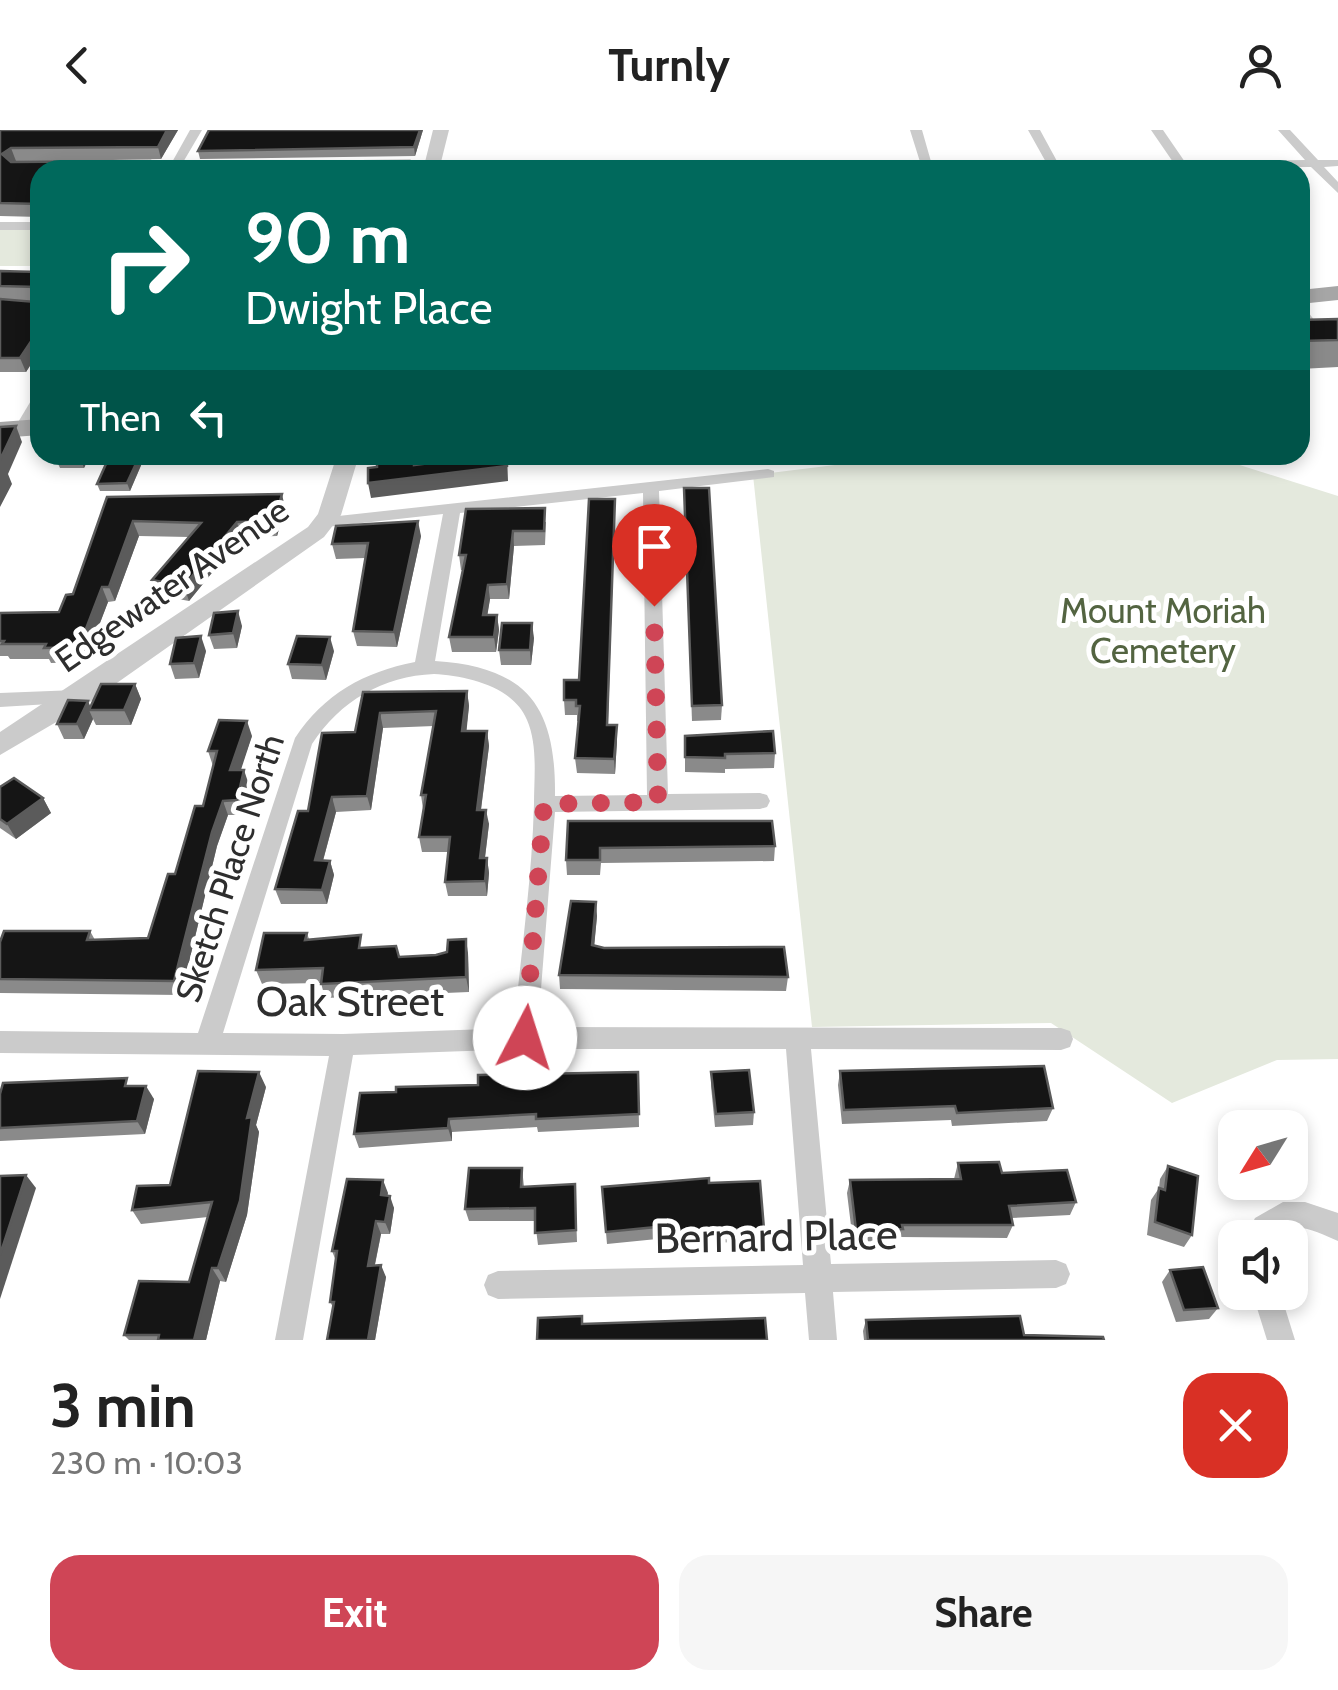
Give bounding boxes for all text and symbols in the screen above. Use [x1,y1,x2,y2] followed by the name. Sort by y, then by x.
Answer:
[50,38,105,93] icon: back
[608,38,730,92] text: Turnly
[1233,38,1288,93] icon: person
[245,195,410,281] text: 90 m
[80,200,210,330] icon: right
[245,281,493,335] text: Dwight Place
[181,390,236,445] icon: left
[80,394,161,441] text: Then
[47,488,297,681] street label: Edgewater Avenue
[612,504,697,607] pin
[627,519,682,574] icon: arrive
[1060,589,1266,672] park label: Mount Moriah Cemetery
[166,729,293,1007] street label: Sketch Place North
[256,975,444,1027] street label: Oak Street
[473,986,577,1090] position arrow
[1218,1110,1308,1200] north arrow
[1218,1110,1308,1310] map controls
[654,1208,898,1264] street label: Bernard Place
[1218,1220,1308,1310] button: sound
[50,1369,196,1442] text: 3 min
[1183,1373,1288,1478] button: close
[50,1443,243,1482] text: 230 m · 10:03
[50,1555,659,1670] button: Exit
[679,1555,1288,1670] button: Share

